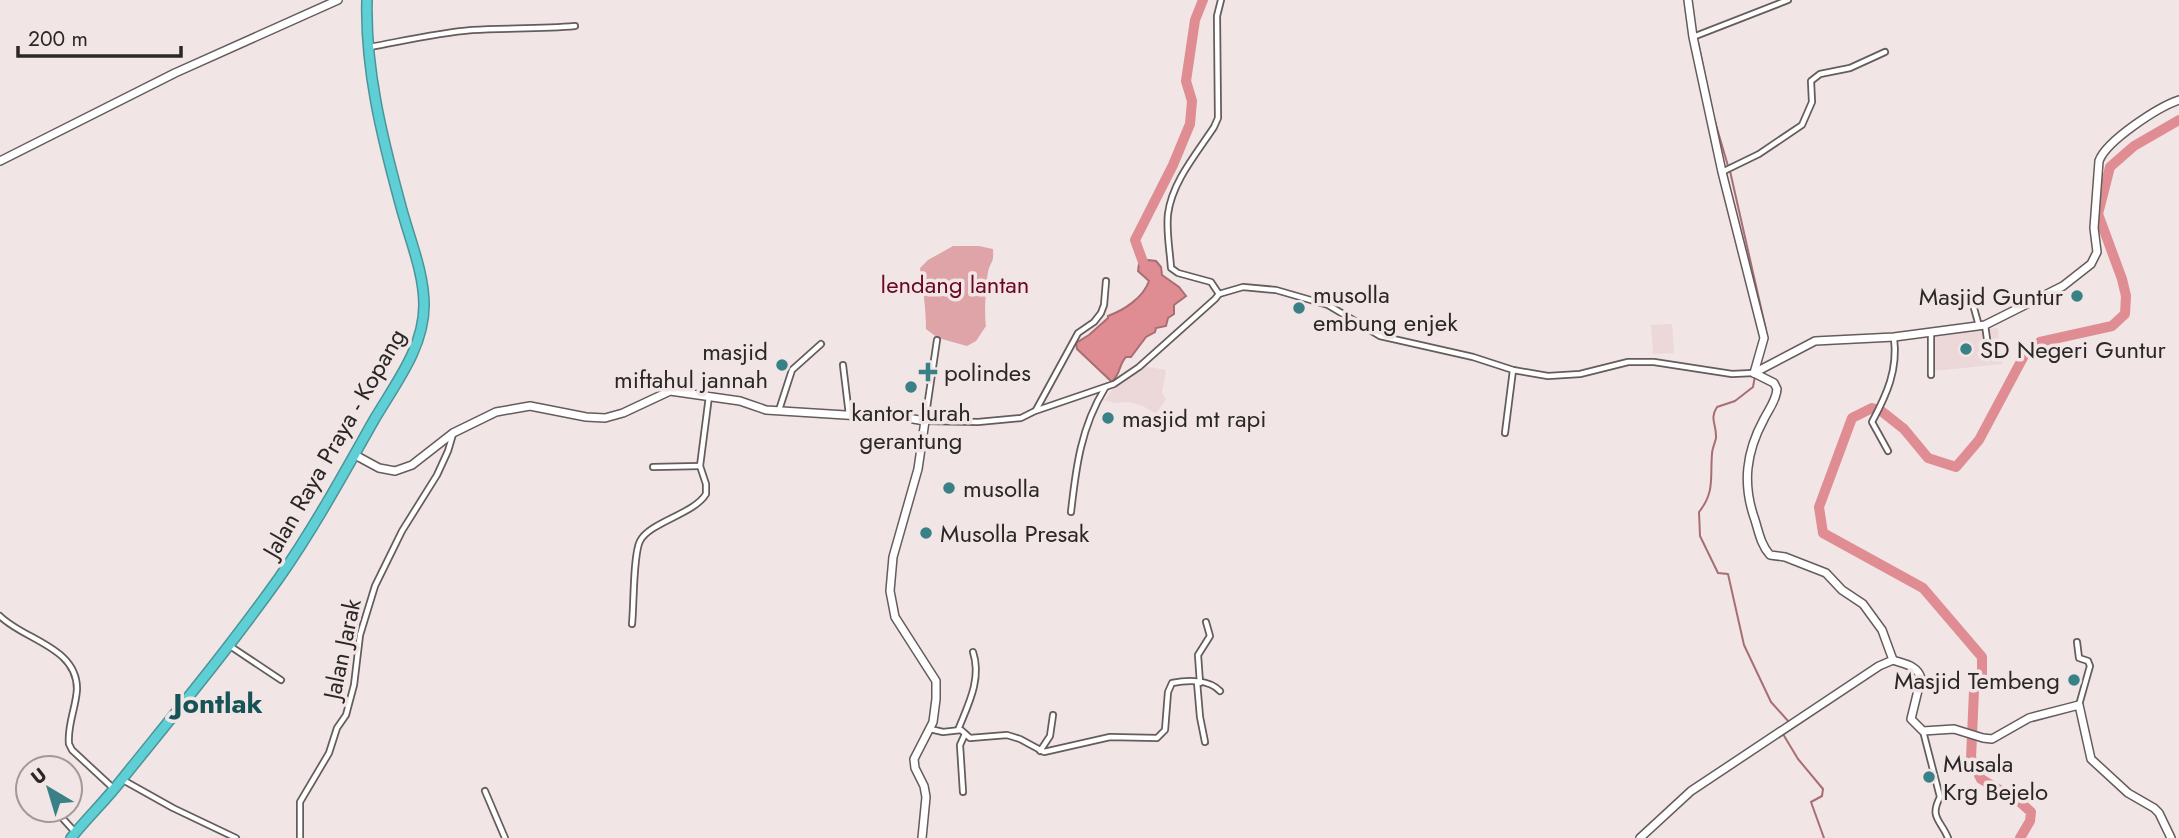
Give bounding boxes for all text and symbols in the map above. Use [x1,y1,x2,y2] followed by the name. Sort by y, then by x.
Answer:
[18,14,180,58] scale bar
[28,24,88,54] text: 200 m
[881,267,1029,302] park label: lendang lantan
[1313,277,1458,340] place label: musolla embung enjek
[1919,279,2064,314] place label: Masjid Guntur
[2069,288,2085,304] marker: Masjid Guntur
[1291,300,1307,316] marker: musolla embung enjek
[252,322,414,567] street label: Jalan Raya Praya - Kopang
[1980,332,2167,367] place label: SD Negeri Guntur
[614,334,768,397] place label: masjid miftahul jannah
[1958,341,1974,357] marker: SD Negeri Guntur
[944,355,1031,390] place label: polindes
[774,357,790,373] marker: masjid miftahul jannah
[918,362,938,382] marker: polindes
[903,379,919,395] marker: kantor lurah gerantung
[851,395,971,458] place label: kantor lurah gerantung
[1122,401,1266,436] place label: masjid mt rapi
[1100,410,1116,426] marker: masjid mt rapi
[963,471,1040,506] place label: musolla
[941,480,957,496] marker: musolla
[940,516,1090,551] place label: Musolla Presak
[918,525,934,541] marker: Musolla Presak
[314,595,370,705] street label: Jalan Jarak
[1894,663,2060,698] place label: Masjid Tembeng
[2066,672,2082,688] marker: Masjid Tembeng
[168,683,263,724] district label: Jontlak
[1943,746,2048,809] place label: Musala Krg Bejelo
[14,754,84,824] north arrow
[25,761,52,791] text: U
[1921,769,1937,785] marker: Musala Krg Bejelo

